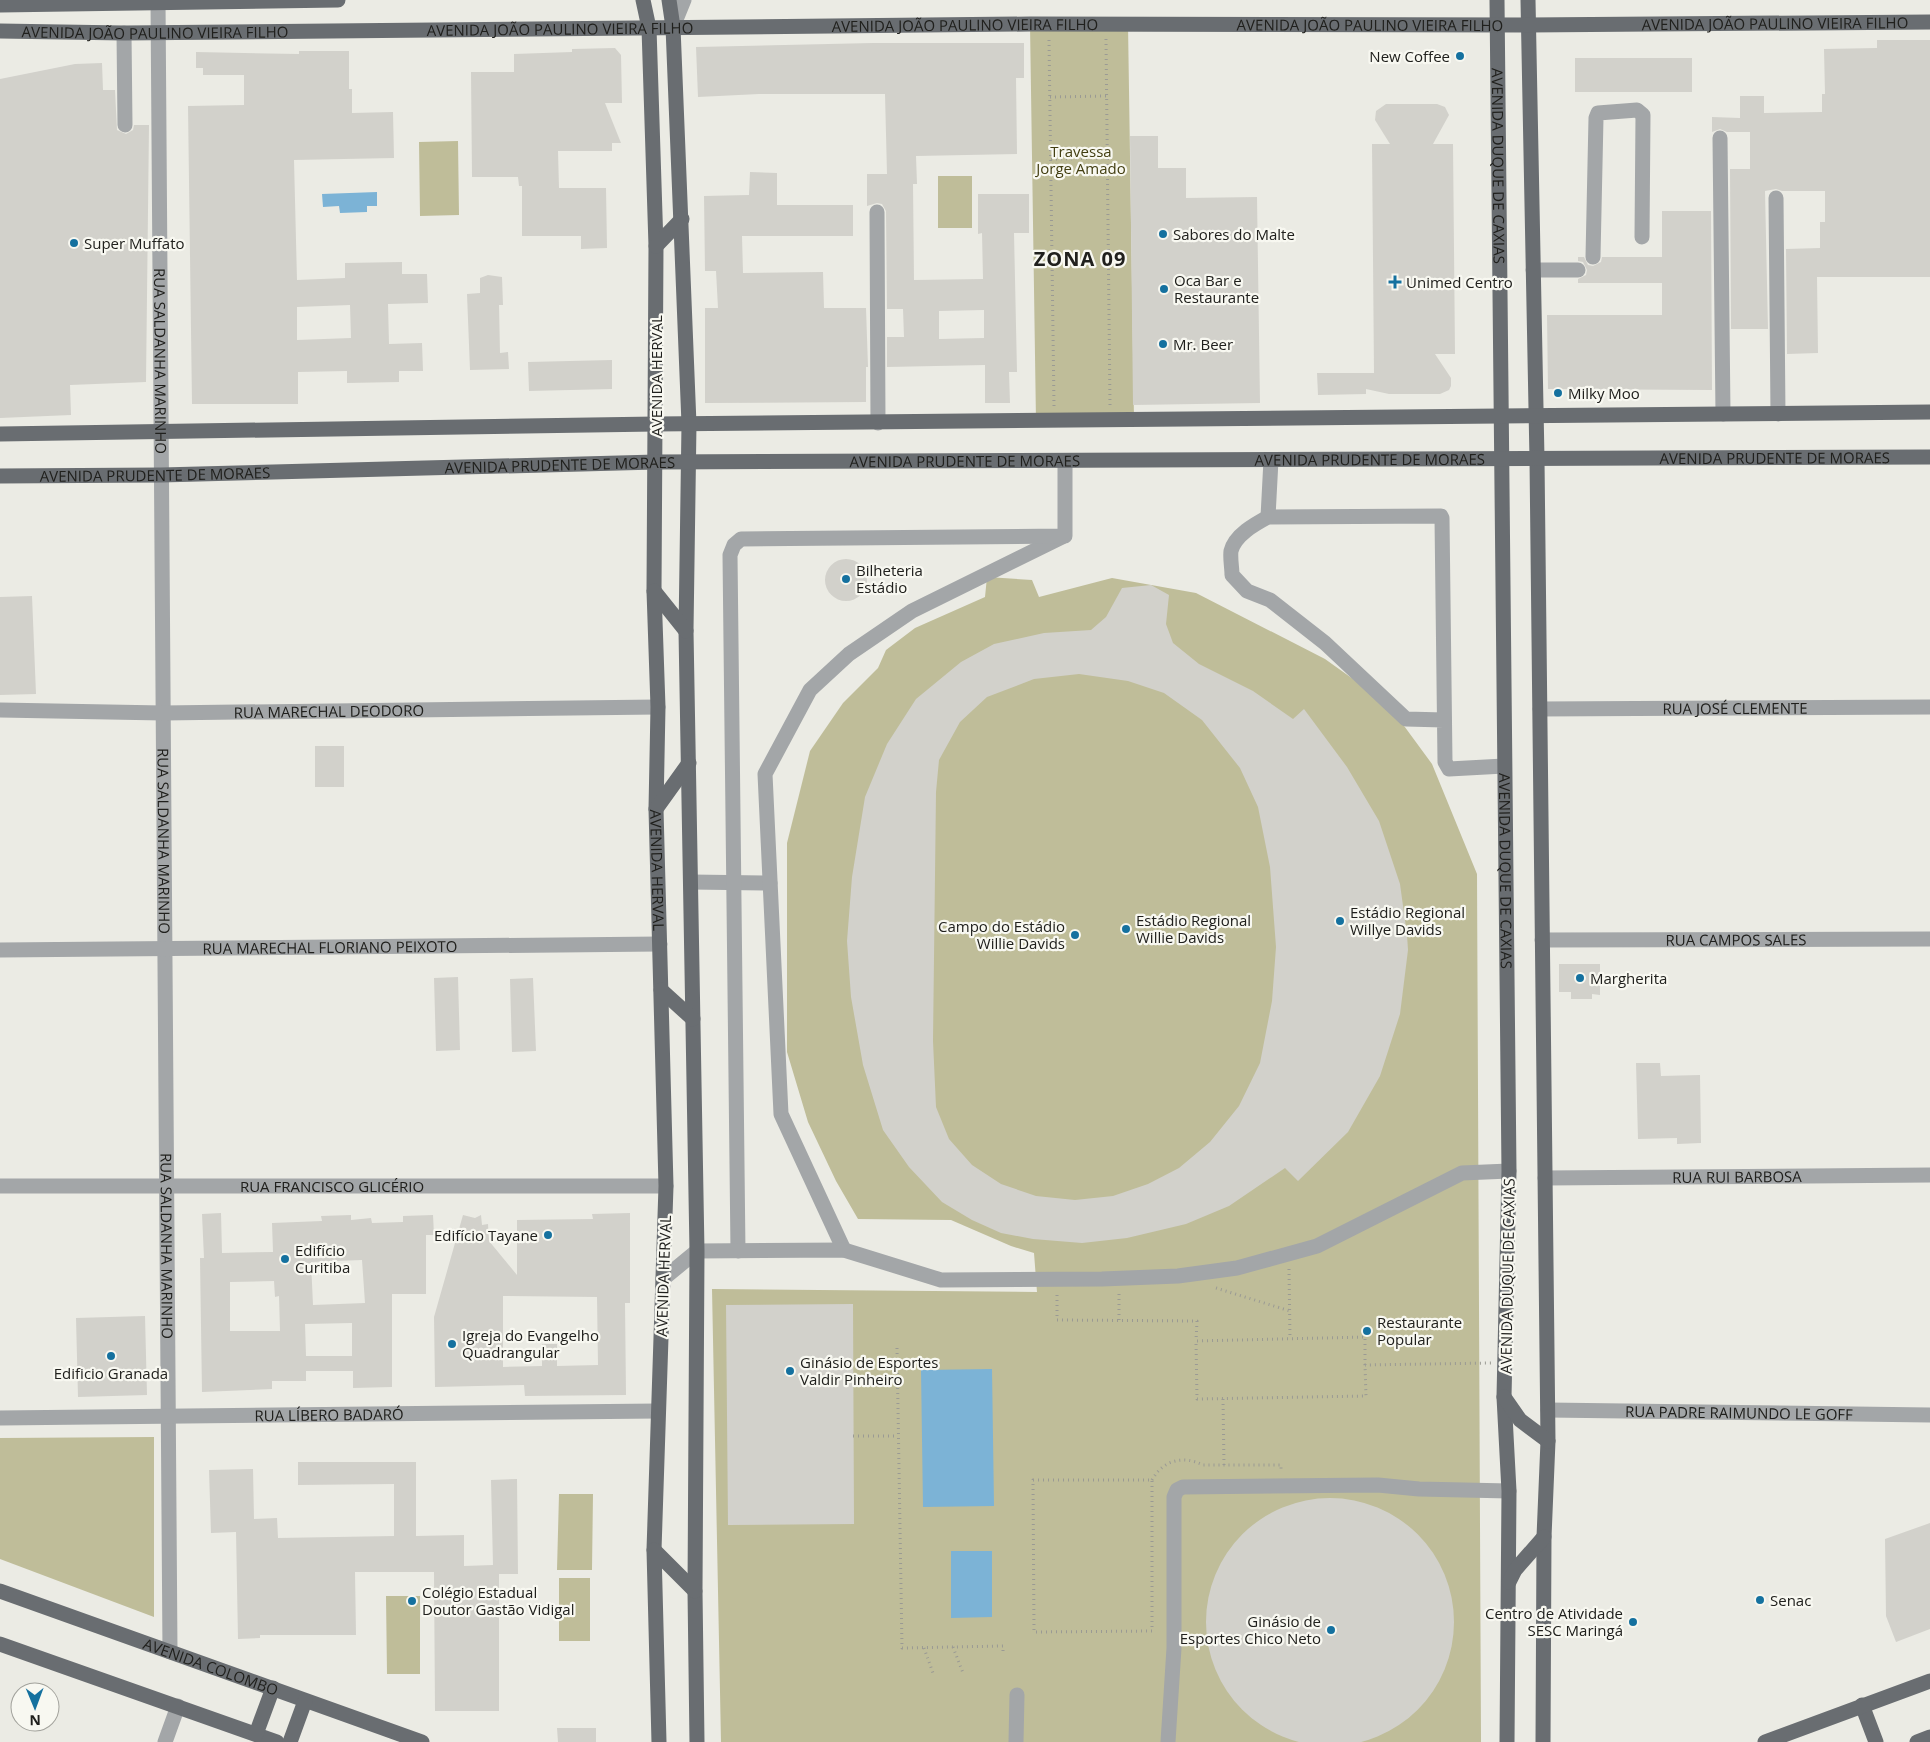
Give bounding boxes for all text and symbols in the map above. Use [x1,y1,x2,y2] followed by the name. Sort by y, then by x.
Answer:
[1642,12,1908,34] street label: AVENIDA JOÃO PAULINO VIEIRA FILHO
[832,14,1098,36] street label: AVENIDA JOÃO PAULINO VIEIRA FILHO
[1237,14,1503,35] street label: AVENIDA JOÃO PAULINO VIEIRA FILHO
[427,17,693,40] street label: AVENIDA JOÃO PAULINO VIEIRA FILHO
[21,21,288,43] street label: AVENIDA JOÃO PAULINO VIEIRA FILHO
[1369,46,1450,66] place label: New Coffee
[1454,50,1466,62] marker: New Coffee
[1488,68,1510,264] street label: AVENIDA DUQUE DE CAXIAS
[1034,141,1126,178] park label: Travessa Jorge Amado
[1173,224,1295,244] place label: Sabores do Malte
[1157,228,1169,240] marker: Sabores do Malte
[84,233,185,253] place label: Super Muffato
[68,237,80,249] marker: Super Muffato
[1034,245,1126,272] district label: ZONA 09
[150,268,171,454] street label: RUA SALDANHA MARINHO
[1174,270,1259,307] place label: Oca Bar e Restaurante
[1406,272,1513,292] place label: Unimed Centro
[1388,275,1402,289] marker: Unimed Centro
[1158,283,1170,295] marker: Oca Bar e Restaurante
[646,315,666,437] street label: AVENIDA HERVAL
[1173,334,1233,354] place label: Mr. Beer
[1157,338,1169,350] marker: Mr. Beer
[1568,383,1640,403] place label: Milky Moo
[1552,387,1564,399] marker: Milky Moo
[1660,447,1890,468] street label: AVENIDA PRUDENTE DE MORAES
[1255,449,1485,470] street label: AVENIDA PRUDENTE DE MORAES
[850,450,1080,471] street label: AVENIDA PRUDENTE DE MORAES
[444,452,675,478] street label: AVENIDA PRUDENTE DE MORAES
[40,462,270,486] street label: AVENIDA PRUDENTE DE MORAES
[856,560,923,597] place label: Bilheteria Estádio
[840,573,852,585] marker: Bilheteria Estádio
[1662,698,1808,718] street label: RUA JOSÉ CLEMENTE
[234,700,424,722] street label: RUA MARECHAL DEODORO
[153,748,175,934] street label: RUA SALDANHA MARINHO
[1495,773,1517,969] street label: AVENIDA DUQUE DE CAXIAS
[646,809,669,931] street label: AVENIDA HERVAL
[1350,902,1465,939] place label: Estádio Regional Willye Davids
[1136,910,1251,947] place label: Estádio Regional Willie Davids
[1334,915,1346,927] marker: Estádio Regional Willye Davids
[938,916,1065,953] place label: Campo do Estádio Willie Davids
[1120,923,1132,935] marker: Estádio Regional Willie Davids
[1069,929,1081,941] marker: Campo do Estádio Willie Davids
[1665,929,1807,950] street label: RUA CAMPOS SALES
[202,936,458,958] street label: RUA MARECHAL FLORIANO PEIXOTO
[1590,968,1667,988] place label: Margherita
[1574,972,1586,984] marker: Margherita
[156,1153,178,1339] street label: RUA SALDANHA MARINHO
[1672,1166,1802,1187] street label: RUA RUI BARBOSA
[240,1176,424,1196] street label: RUA FRANCISCO GLICÉRIO
[1495,1178,1519,1374] street label: AVENIDA DUQUE DE CAXIAS
[651,1215,675,1337] street label: AVENIDA HERVAL
[434,1225,538,1245] place label: Edifício Tayane
[542,1229,554,1241] marker: Edifício Tayane
[295,1240,350,1277] place label: Edifício Curitiba
[279,1253,291,1265] marker: Edifício Curitiba
[1377,1312,1462,1349] place label: Restaurante Popular
[462,1325,599,1362] place label: Igreja do Evangelho Quadrangular
[1361,1325,1373,1337] marker: Restaurante Popular
[446,1338,458,1350] marker: Igreja do Evangelho Quadrangular
[105,1350,117,1362] marker: Edificio Granada
[800,1352,938,1389] place label: Ginásio de Esportes Valdir Pinheiro
[54,1363,168,1383] place label: Edificio Granada
[784,1365,796,1377] marker: Ginásio de Esportes Valdir Pinheiro
[1625,1401,1853,1424] street label: RUA PADRE RAIMUNDO LE GOFF
[254,1404,404,1425] street label: RUA LÍBERO BADARÓ
[422,1582,574,1619] place label: Colégio Estadual Doutor Gastão Vidigal
[1770,1590,1811,1610] place label: Senac
[1754,1594,1766,1606] marker: Senac
[406,1595,418,1607] marker: Colégio Estadual Doutor Gastão Vidigal
[1485,1603,1623,1640] place label: Centro de Atividade SESC Maringá
[1180,1611,1321,1648] place label: Ginásio de Esportes Chico Neto
[1627,1616,1639,1628] marker: Centro de Atividade SESC Maringá
[1325,1624,1337,1636] marker: Ginásio de Esportes Chico Neto
[141,1633,281,1700] street label: AVENIDA COLOMBO
[10,1682,60,1732] north arrow
[29,1711,41,1730] text: N

